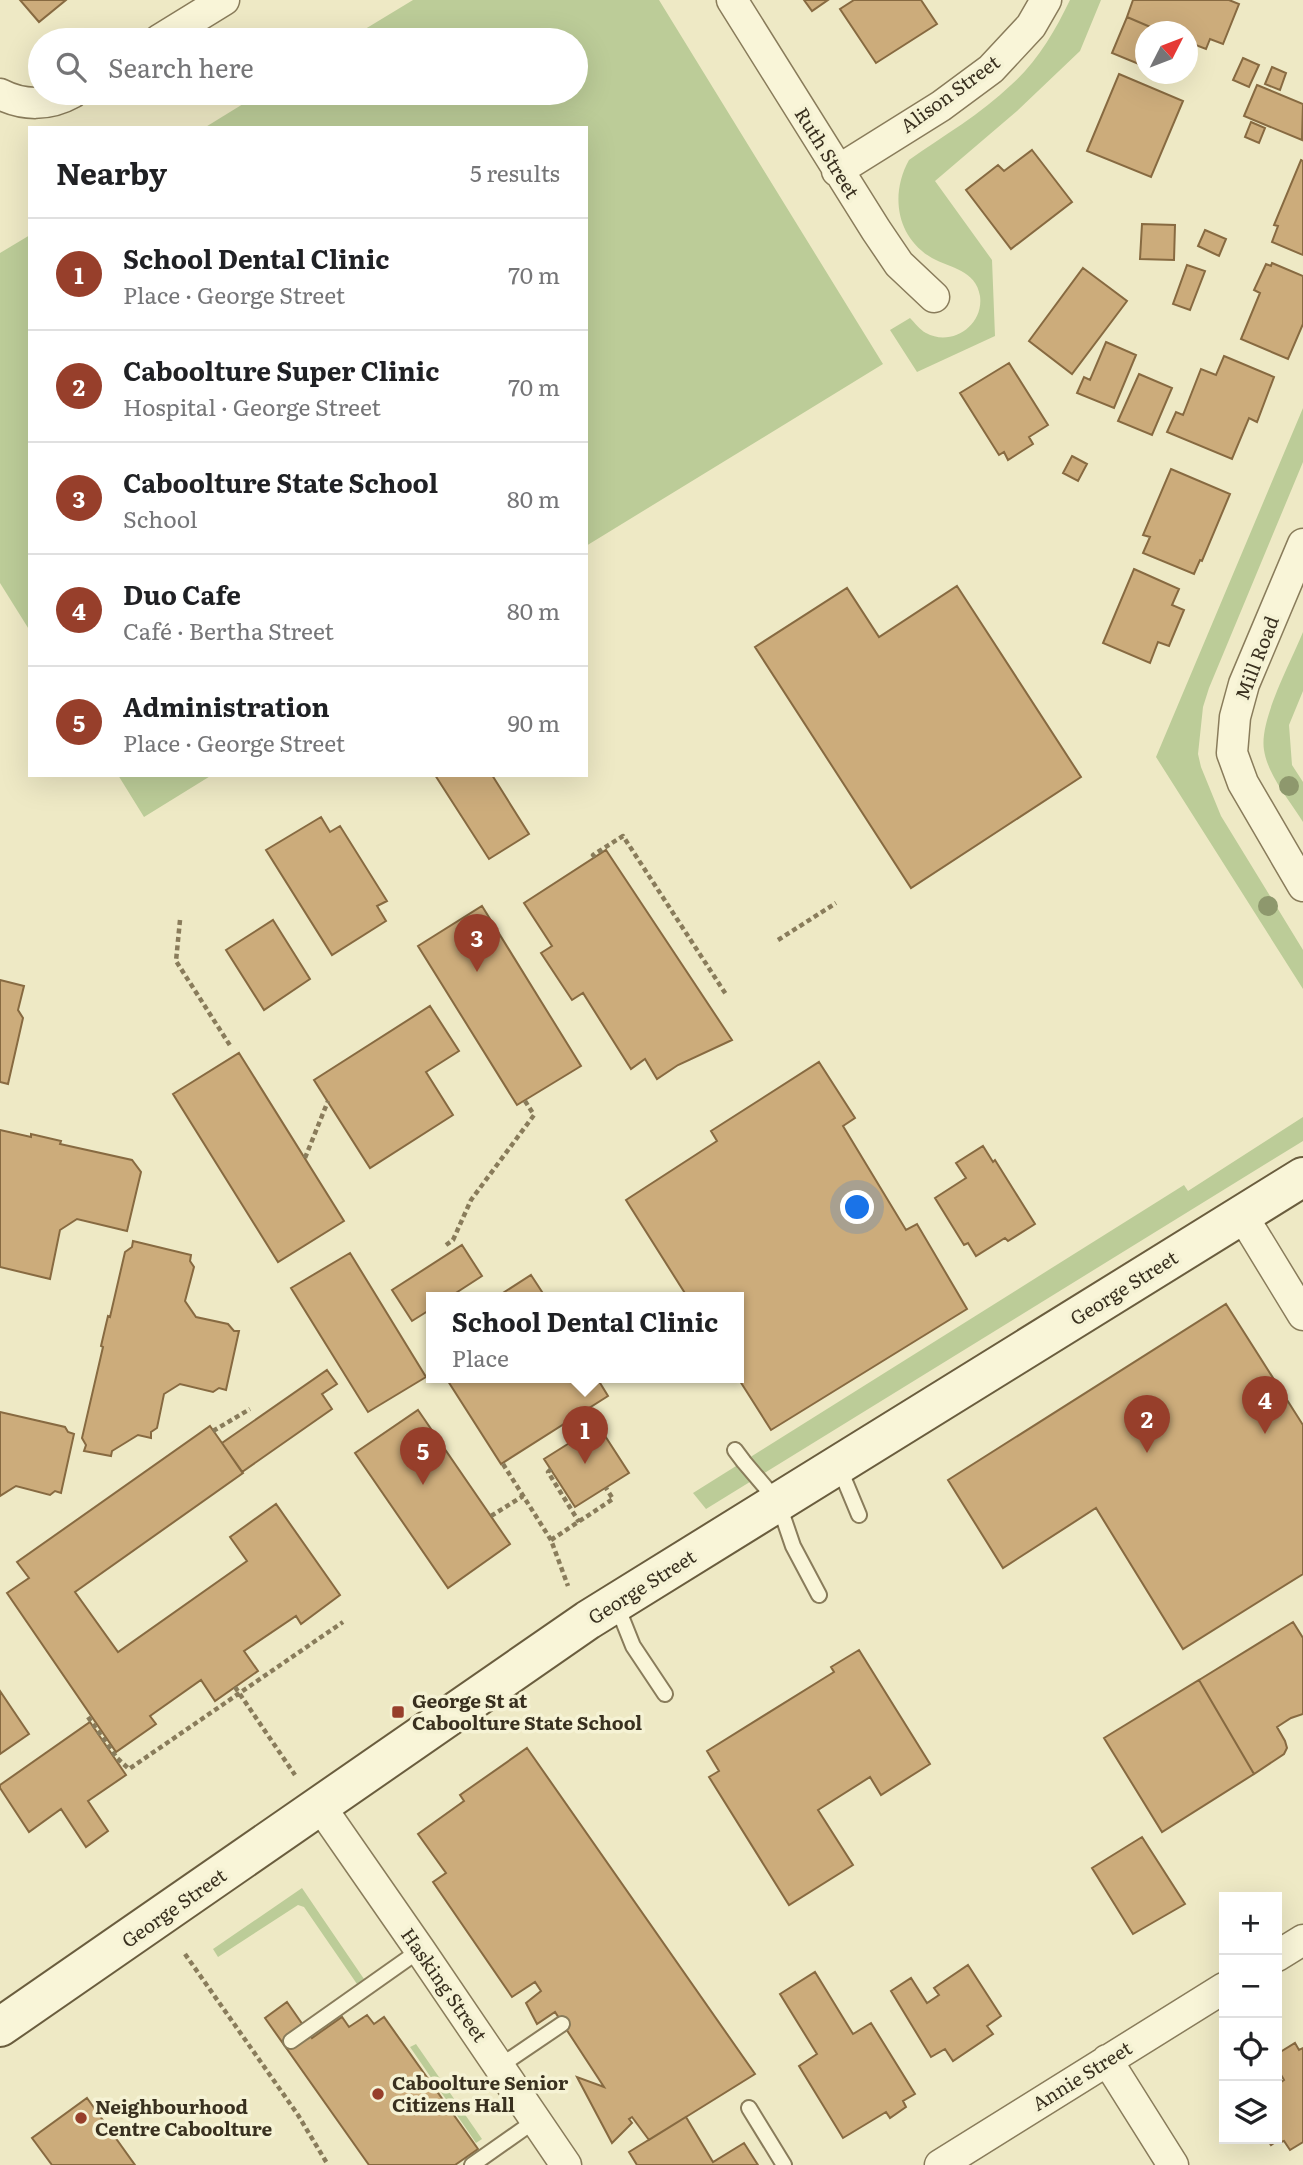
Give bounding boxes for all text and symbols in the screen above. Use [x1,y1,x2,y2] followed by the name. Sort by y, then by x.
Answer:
[1135,21,1198,84] north arrow
[28,28,588,105] search box
[108,47,254,86] text: Search here
[894,47,1005,139] street label: Alison Street
[52,48,90,86] icon: search
[789,101,867,204] street label: Ruth Street
[56,150,167,194] text: Nearby
[470,155,560,189] text: 5 results
[123,238,389,277] text: School Dental Clinic
[74,257,84,291] text: 1
[508,257,560,291] text: 70 m
[123,277,345,311] text: Place · George Street
[123,350,439,389] text: Caboolture Super Clinic
[73,369,85,403] text: 2
[508,369,560,403] text: 70 m
[123,389,381,423] text: Hospital · George Street
[123,462,438,501] text: Caboolture State School
[73,481,85,515] text: 3
[507,481,560,515] text: 80 m
[123,501,197,535] text: School
[123,574,241,613] text: Duo Cafe
[72,593,86,627] text: 4
[507,593,560,627] text: 80 m
[1227,611,1285,704] street label: Mill Road
[123,613,334,647] text: Café · Bertha Street
[123,686,329,725] text: Administration
[73,705,85,739] text: 5
[508,705,560,739] text: 90 m
[123,725,345,759] text: Place · George Street
[454,914,500,972] pin: 3
[840,1190,874,1224] your location
[1064,1243,1183,1331] street label: George Street
[426,1292,744,1383] popup
[452,1301,718,1340] text: School Dental Clinic
[452,1340,509,1374] text: Place
[1242,1376,1288,1434] pin: 4
[1124,1395,1170,1453] pin: 2
[562,1406,608,1464] pin: 1
[400,1427,446,1485] pin: 5
[582,1542,701,1630] street label: George Street
[412,1686,642,1736] place label: George St at Caboolture State School
[390,1704,406,1720] marker: George St at Caboolture State School
[115,1860,232,1954] street label: George Street
[1219,1892,1282,2144] map controls
[1219,1892,1282,1955] button: +
[395,1922,495,2048] street label: Hasking Street
[1219,1955,1282,2018] button: −
[1219,2018,1282,2081] button: locate
[1026,2033,1137,2117] street label: Annie Street
[392,2068,569,2118] place label: Caboolture Senior Citizens Hall
[1219,2081,1282,2144] button: layers
[370,2086,386,2102] marker: Caboolture Senior Citizens Hall
[95,2092,273,2142] place label: Neighbourhood Centre Caboolture
[73,2110,89,2126] marker: Neighbourhood Centre Caboolture

